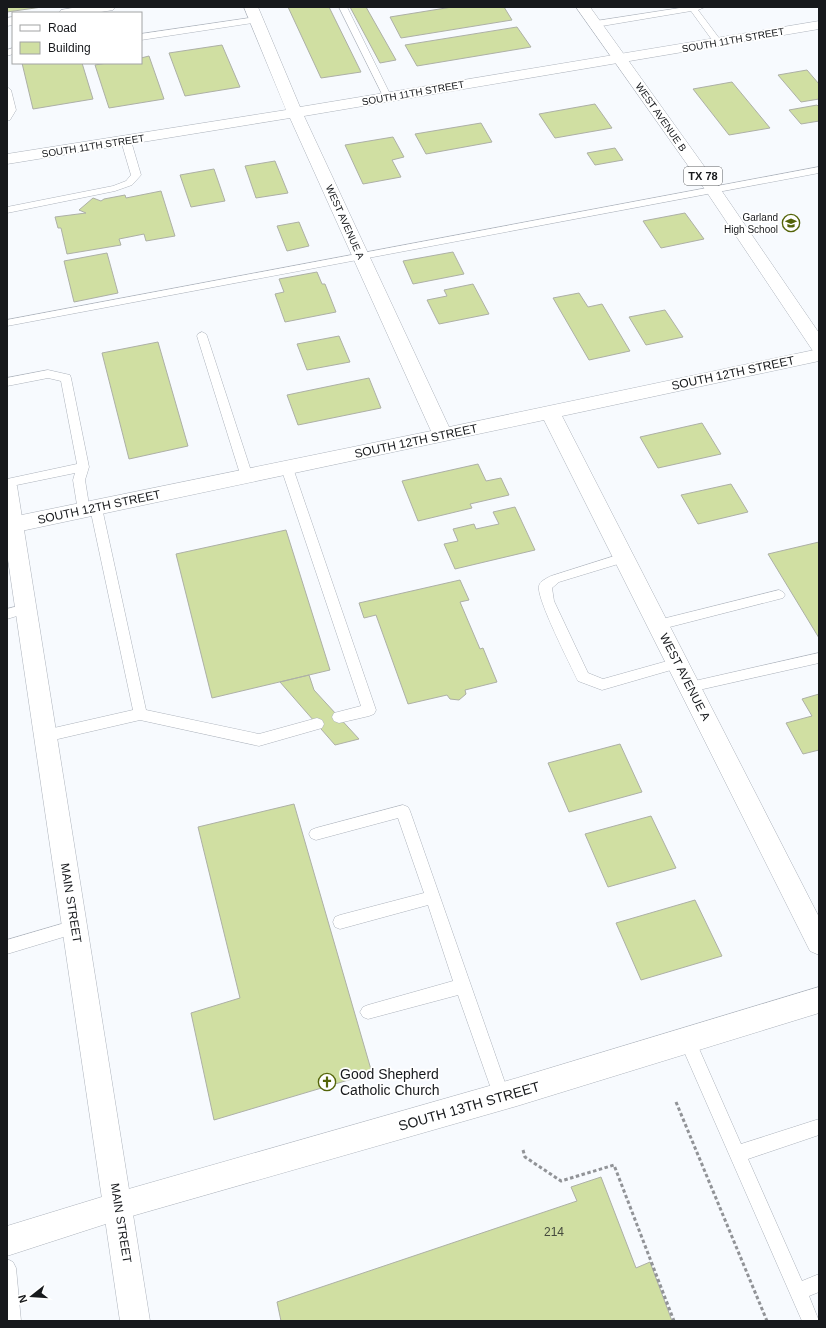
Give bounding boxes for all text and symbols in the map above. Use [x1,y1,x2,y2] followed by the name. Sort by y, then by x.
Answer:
[12,12,142,64] legend
[48,21,77,35] text: Road
[681,26,785,54] street label: SOUTH 11TH STREET
[48,41,91,55] text: Building
[361,79,465,107] street label: SOUTH 11TH STREET
[633,81,689,154] street label: WEST AVENUE B
[41,132,145,160] street label: SOUTH 11TH STREET
[684,167,722,185] road number: TX 78
[324,183,366,261] street label: WEST AVENUE A
[724,212,778,235] place label: Garland High School
[781,213,801,233] school or university icon: Garland High School
[670,353,796,393] street label: SOUTH 12TH STREET
[353,421,479,461] street label: SOUTH 12TH STREET
[36,487,162,527] street label: SOUTH 12TH STREET
[657,631,713,723] street label: WEST AVENUE A
[58,862,84,945] street label: MAIN STREET
[340,1066,440,1098] place label: Good Shepherd Catholic Church
[317,1072,337,1092] church icon: Good Shepherd Catholic Church
[397,1078,542,1134] street label: SOUTH 13TH STREET
[108,1182,134,1265] street label: MAIN STREET
[544,1225,564,1239] house number: 214
[12,1276,52,1316] north arrow
[16,1293,29,1304] text: N

